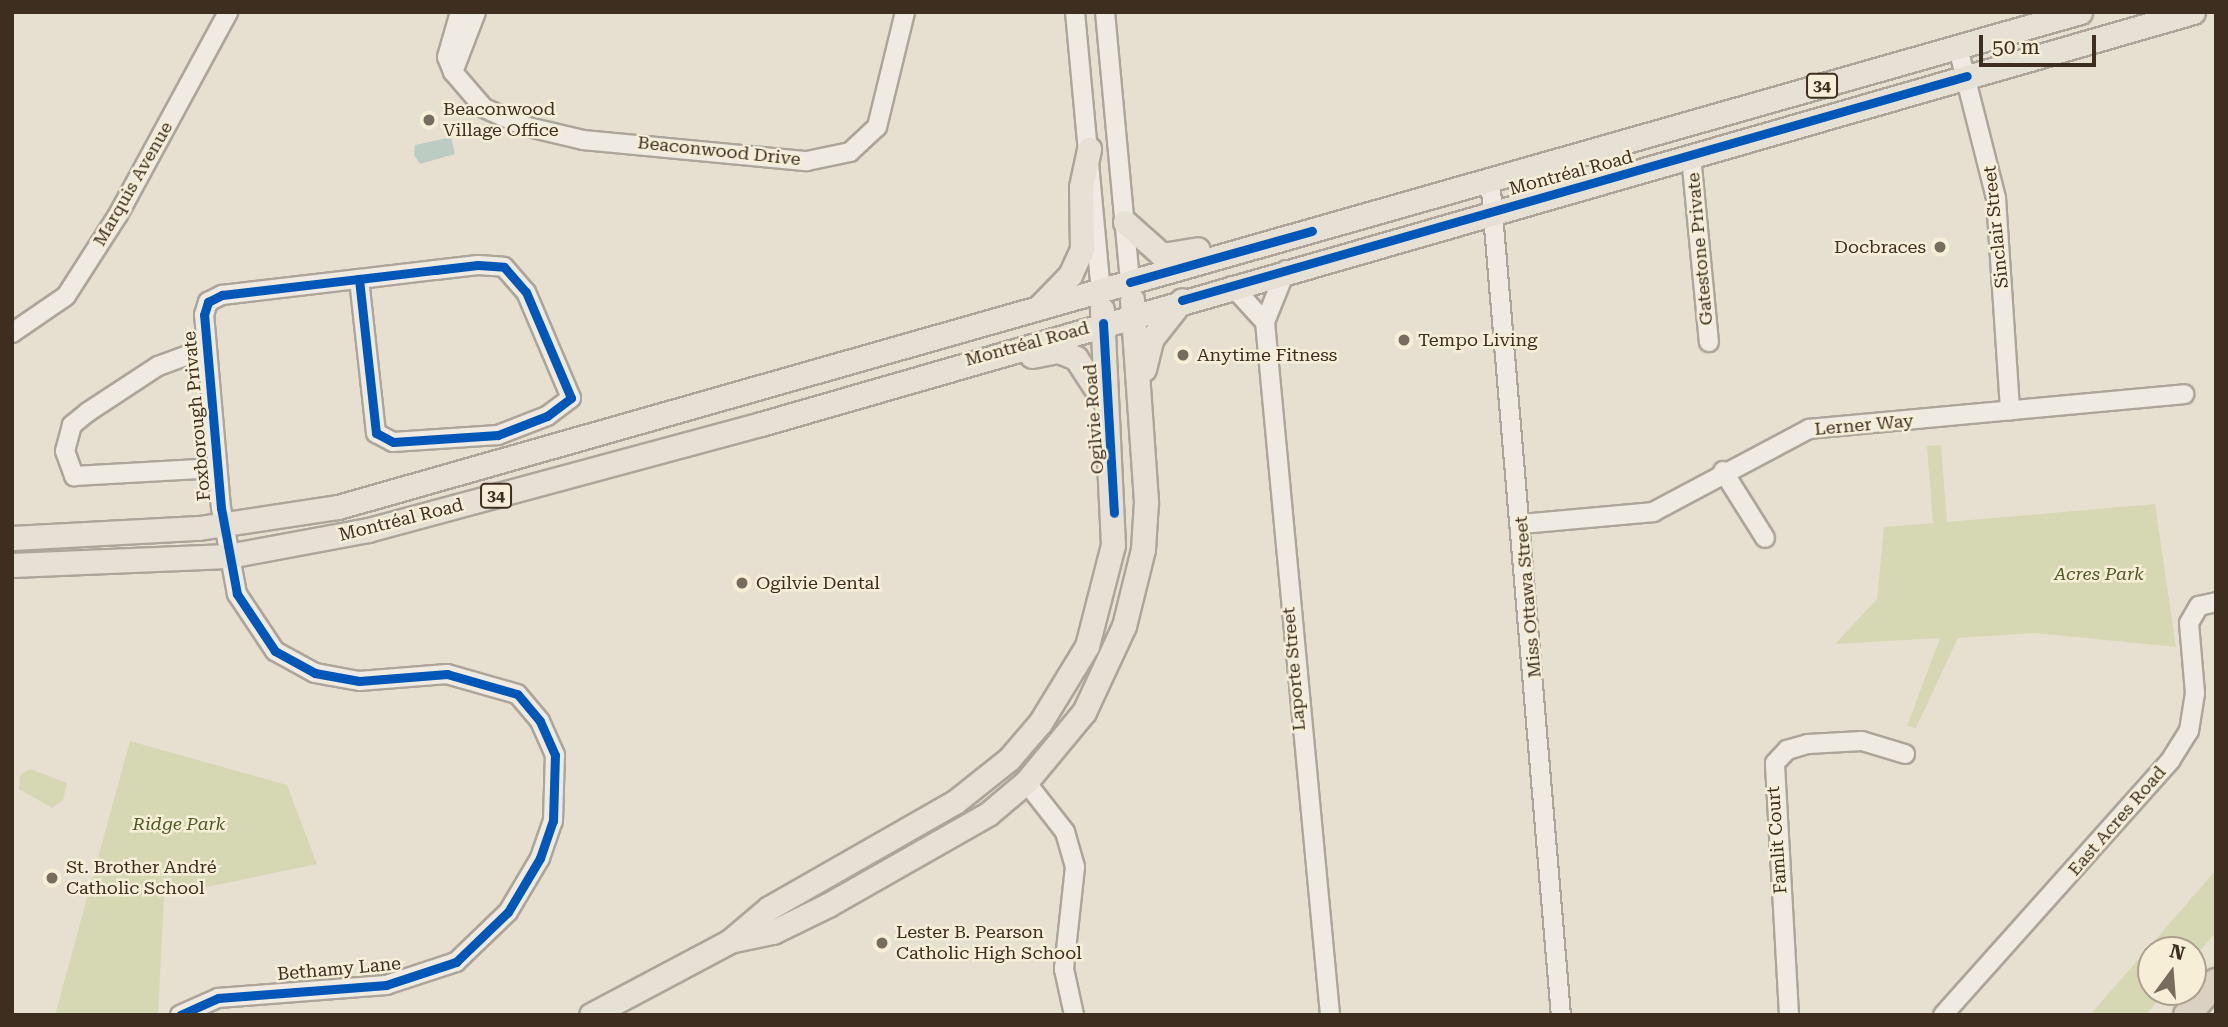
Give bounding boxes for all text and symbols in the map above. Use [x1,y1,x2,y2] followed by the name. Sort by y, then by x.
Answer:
[1983,21,2100,65] scale bar
[1992,35,2040,59] text: 50 m
[1804,74,1840,99] road number: 34
[443,99,559,142] place label: Beaconwood Village Office
[421,112,437,128] marker: Beaconwood Village Office
[89,118,177,250] street label: Marquis Avenue
[636,132,802,170] street label: Beaconwood Drive
[1507,146,1635,200] street label: Montréal Road
[1979,165,2013,289] street label: Sinclair Street
[1683,172,1717,326] street label: Gatestone Private
[1834,236,1926,258] place label: Docbraces
[1932,239,1948,255] marker: Docbraces
[963,317,1091,371] street label: Montréal Road
[1418,329,1537,351] place label: Tempo Living
[179,330,215,502] street label: Foxborough Private
[1396,332,1412,348] marker: Tempo Living
[1197,344,1337,366] place label: Anytime Fitness
[1175,347,1191,363] marker: Anytime Fitness
[1079,363,1109,475] street label: Ogilvie Road
[1814,410,1914,440] street label: Lerner Way
[478,484,514,509] road number: 34
[337,494,465,546] street label: Montréal Road
[1510,515,1546,679] street label: Miss Ottawa Street
[2054,563,2144,585] park label: Acres Park
[756,572,880,594] place label: Ogilvie Dental
[734,575,750,591] marker: Ogilvie Dental
[1278,606,1310,732] street label: Laporte Street
[2063,762,2171,880] street label: East Acres Road
[1762,785,1792,895] street label: Famlit Court
[133,813,225,835] park label: Ridge Park
[66,857,217,900] place label: St. Brother André Catholic School
[44,870,60,886] marker: St. Brother André Catholic School
[896,922,1082,964] place label: Lester B. Pearson Catholic High School
[874,935,890,951] marker: Lester B. Pearson Catholic High School
[2137,936,2207,1006] north arrow
[2167,939,2188,965] text: N
[276,953,402,985] street label: Bethamy Lane

